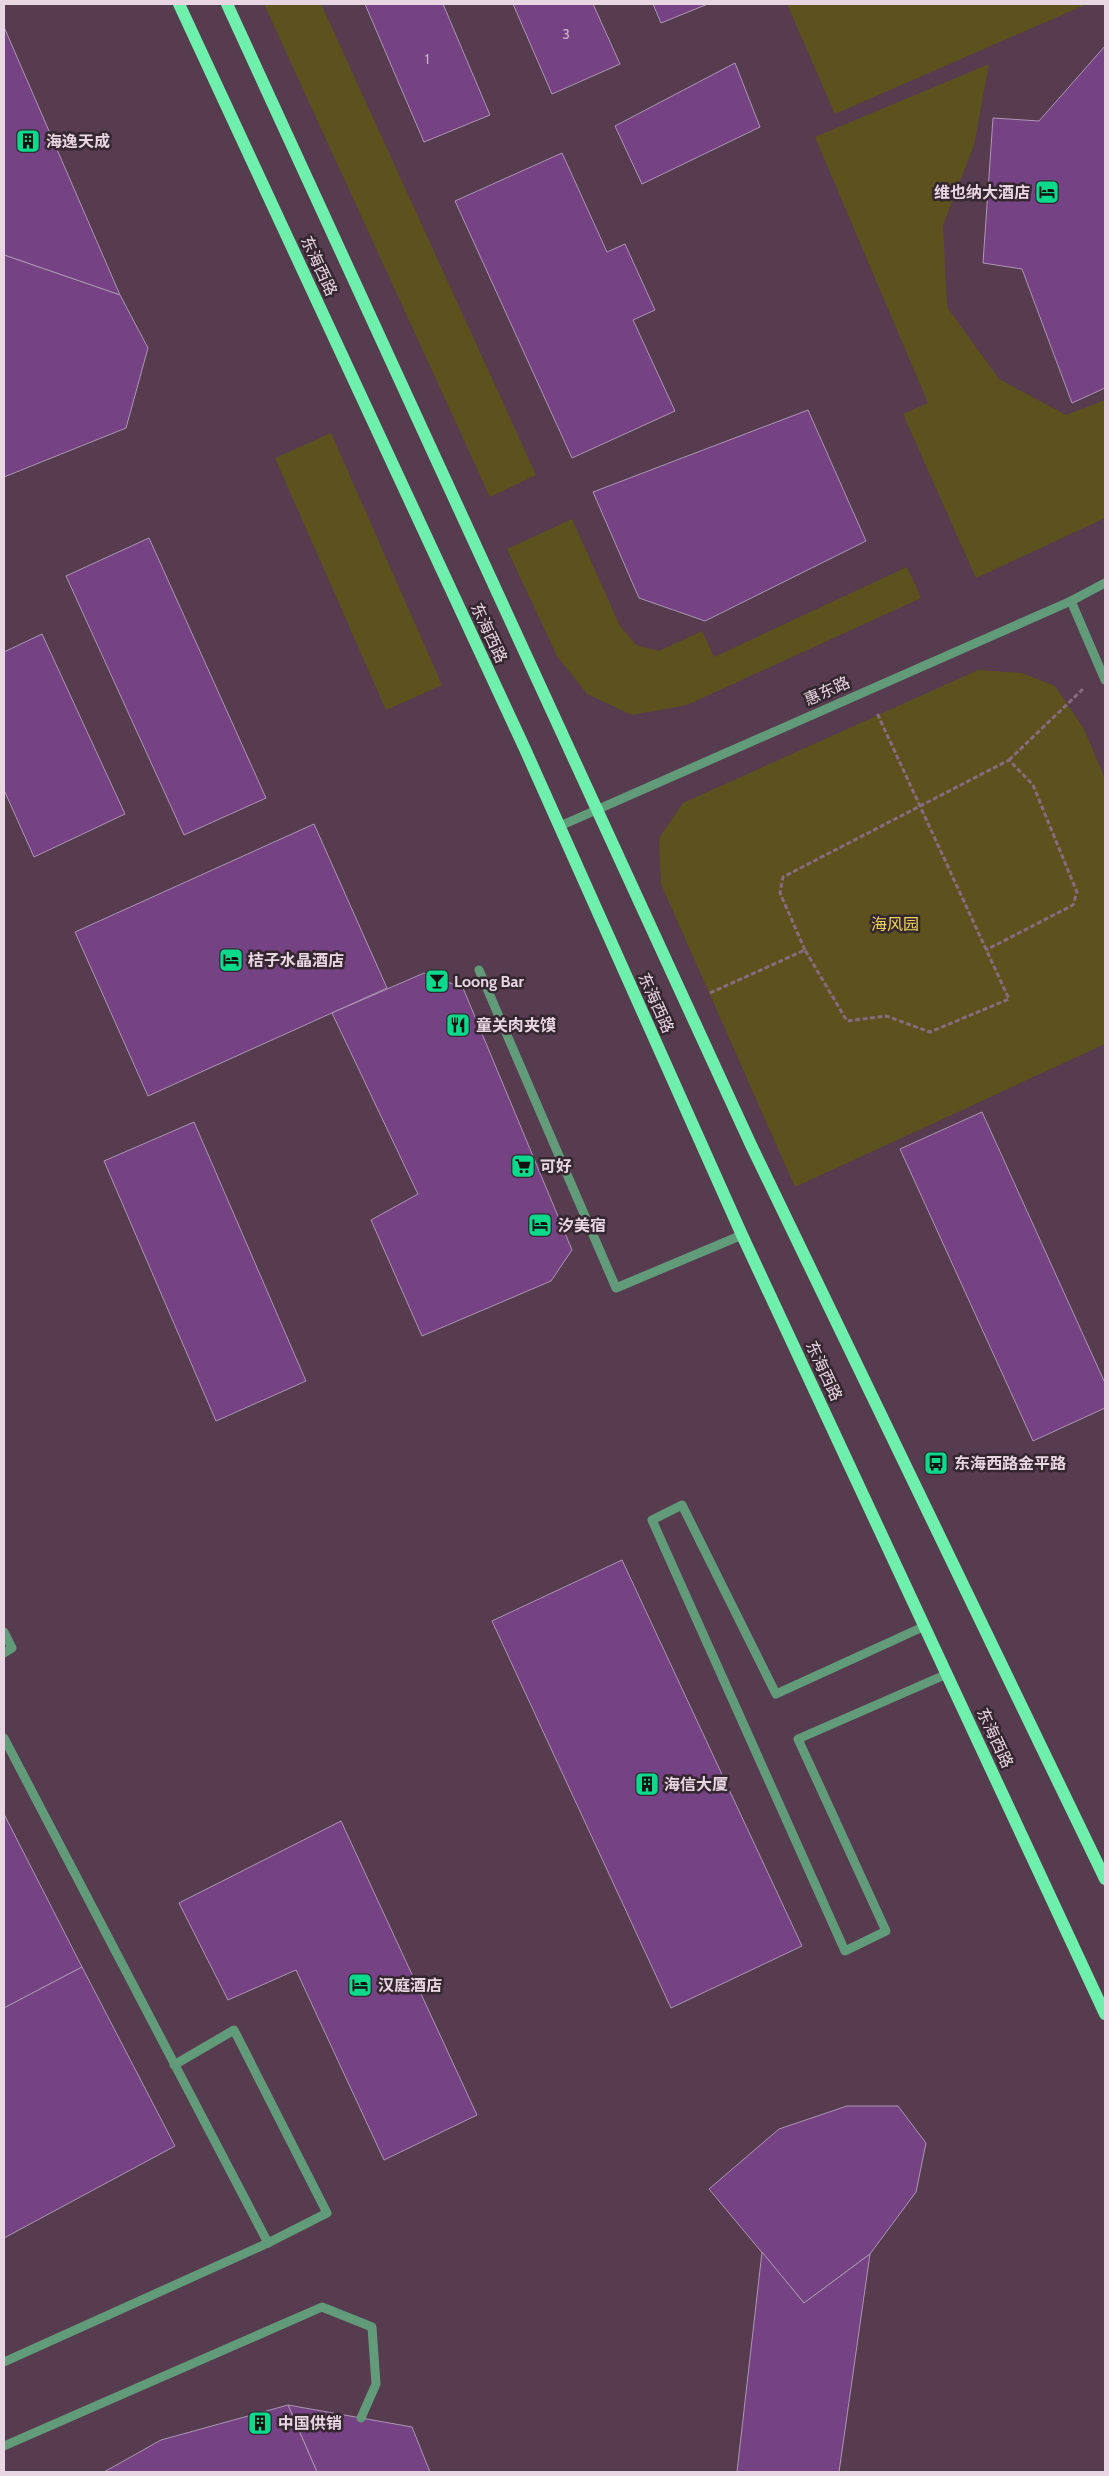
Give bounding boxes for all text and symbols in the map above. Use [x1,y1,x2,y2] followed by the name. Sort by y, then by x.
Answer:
[562,25,570,43] house number: 3
[425,50,429,68] house number: 1
[15,128,41,154] building icon: 海逸天成
[46,132,110,151] place label: 海逸天成
[1034,179,1060,205] hotel icon: 维也纳大酒店
[934,183,1030,202] place label: 维也纳大酒店
[297,233,341,299] street label: 东海西路
[467,600,511,666] street label: 东海西路
[801,673,853,709] street label: 惠东路
[871,915,919,934] park label: 海风园
[218,947,244,973] hotel icon: 桔子水晶酒店
[248,951,344,970] place label: 桔子水晶酒店
[424,968,450,994] bar icon: Loong Bar
[634,970,678,1036] street label: 东海西路
[454,972,525,991] place label: Loong Bar
[445,1012,471,1038] restaurant icon: 童关肉夹馍
[476,1016,556,1035] place label: 童关肉夹馍
[510,1153,536,1179] supermarket icon: 可好
[540,1157,572,1176] place label: 可好
[527,1212,553,1238] hotel icon: 汐美宿
[558,1216,606,1235] place label: 汐美宿
[802,1338,846,1404] street label: 东海西路
[923,1450,949,1476] bus stop icon: 东海西路金平路
[954,1454,1066,1473] place label: 东海西路金平路
[973,1705,1017,1771] street label: 东海西路
[634,1771,660,1797] building icon: 海信大厦
[664,1775,728,1794] place label: 海信大厦
[347,1972,373,1998] hotel icon: 汉庭酒店
[378,1976,442,1995] place label: 汉庭酒店
[247,2410,273,2436] building icon: 中国供销
[278,2414,342,2433] place label: 中国供销

